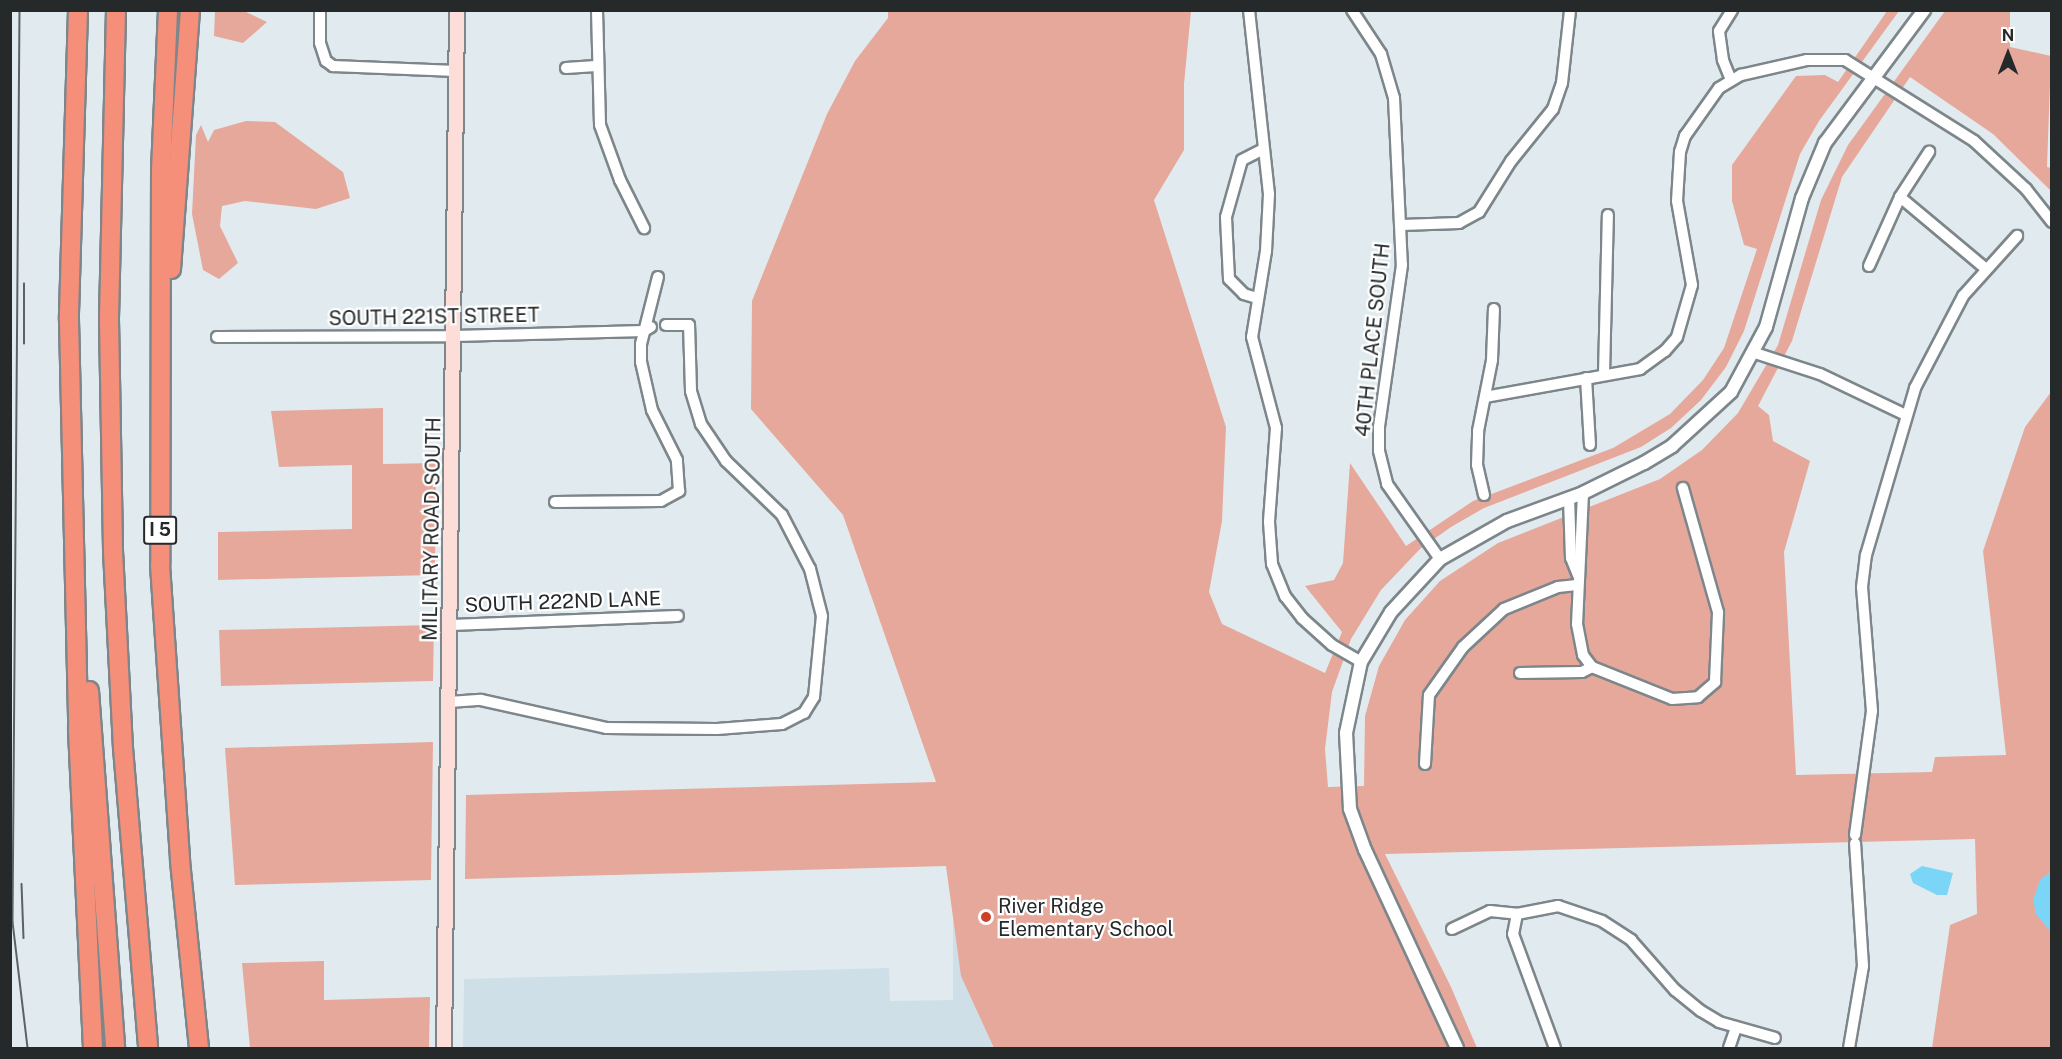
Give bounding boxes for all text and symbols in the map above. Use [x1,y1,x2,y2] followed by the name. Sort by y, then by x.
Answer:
[1978,24,2038,84] north arrow
[2002,26,2014,45] text: N
[1351,242,1395,438] street label: 40TH PLACE SOUTH
[328,303,540,331] street label: SOUTH 221ST STREET
[418,417,446,641] street label: MILITARY ROAD SOUTH
[142,515,178,545] road number: I 5
[464,587,662,617] street label: SOUTH 222ND LANE
[998,894,1174,941] place label: River Ridge Elementary School
[979,910,993,924] marker: River Ridge Elementary School

